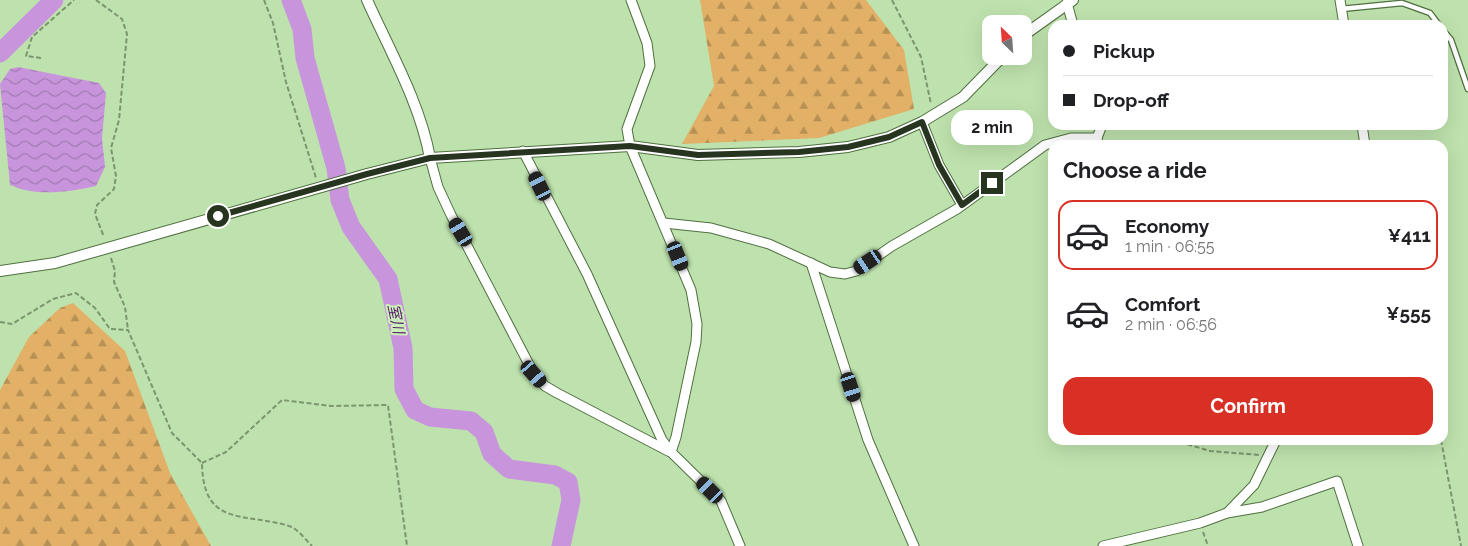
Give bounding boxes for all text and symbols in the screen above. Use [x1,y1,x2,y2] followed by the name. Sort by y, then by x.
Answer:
[982,15,1032,65] north arrow
[982,15,1032,65] map controls
[1093,40,1155,62] text: Pickup
[1093,89,1169,111] text: Drop-off
[951,110,1033,146] callout: 2 min
[971,118,1013,137] text: 2 min
[1063,157,1207,183] text: Choose a ride
[526,169,553,203] car
[981,172,1003,194] route end
[207,205,229,227] route start
[1065,213,1110,258] icon: car
[446,215,475,249] car
[1125,215,1209,237] text: Economy
[1388,224,1431,246] text: ¥411
[1125,237,1215,256] text: 1 min · 06:55
[665,239,690,273] car
[851,247,884,277] car
[1065,291,1110,336] icon: car
[1125,293,1200,315] text: Comfort
[384,302,408,337] water label: 室川
[1386,302,1431,324] text: ¥555
[1125,315,1217,334] text: 2 min · 06:56
[518,358,549,390] car
[839,370,862,404] car
[1063,377,1433,435] button: Confirm
[694,474,725,506] car

